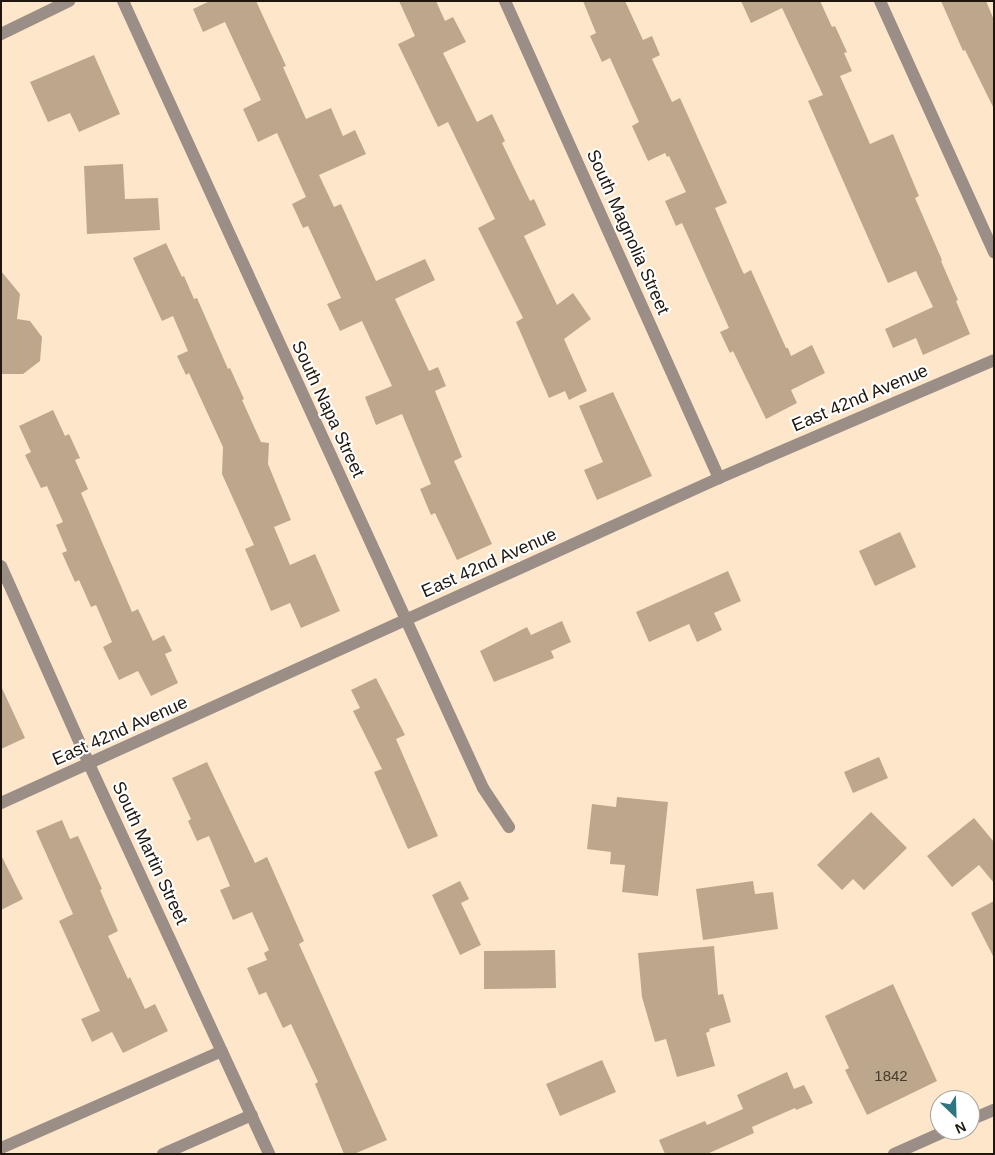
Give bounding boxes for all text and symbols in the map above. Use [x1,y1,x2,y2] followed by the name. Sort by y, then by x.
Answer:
[582,146,674,318] street label: South Magnolia Street
[287,337,369,481] street label: South Napa Street
[788,359,932,437] street label: East 42nd Avenue
[418,523,560,603] street label: East 42nd Avenue
[49,691,191,771] street label: East 42nd Avenue
[107,778,193,928] street label: South Martin Street
[874,1067,908,1085] house number: 1842
[930,1090,980,1140] north arrow
[953,1118,969,1137] text: N

